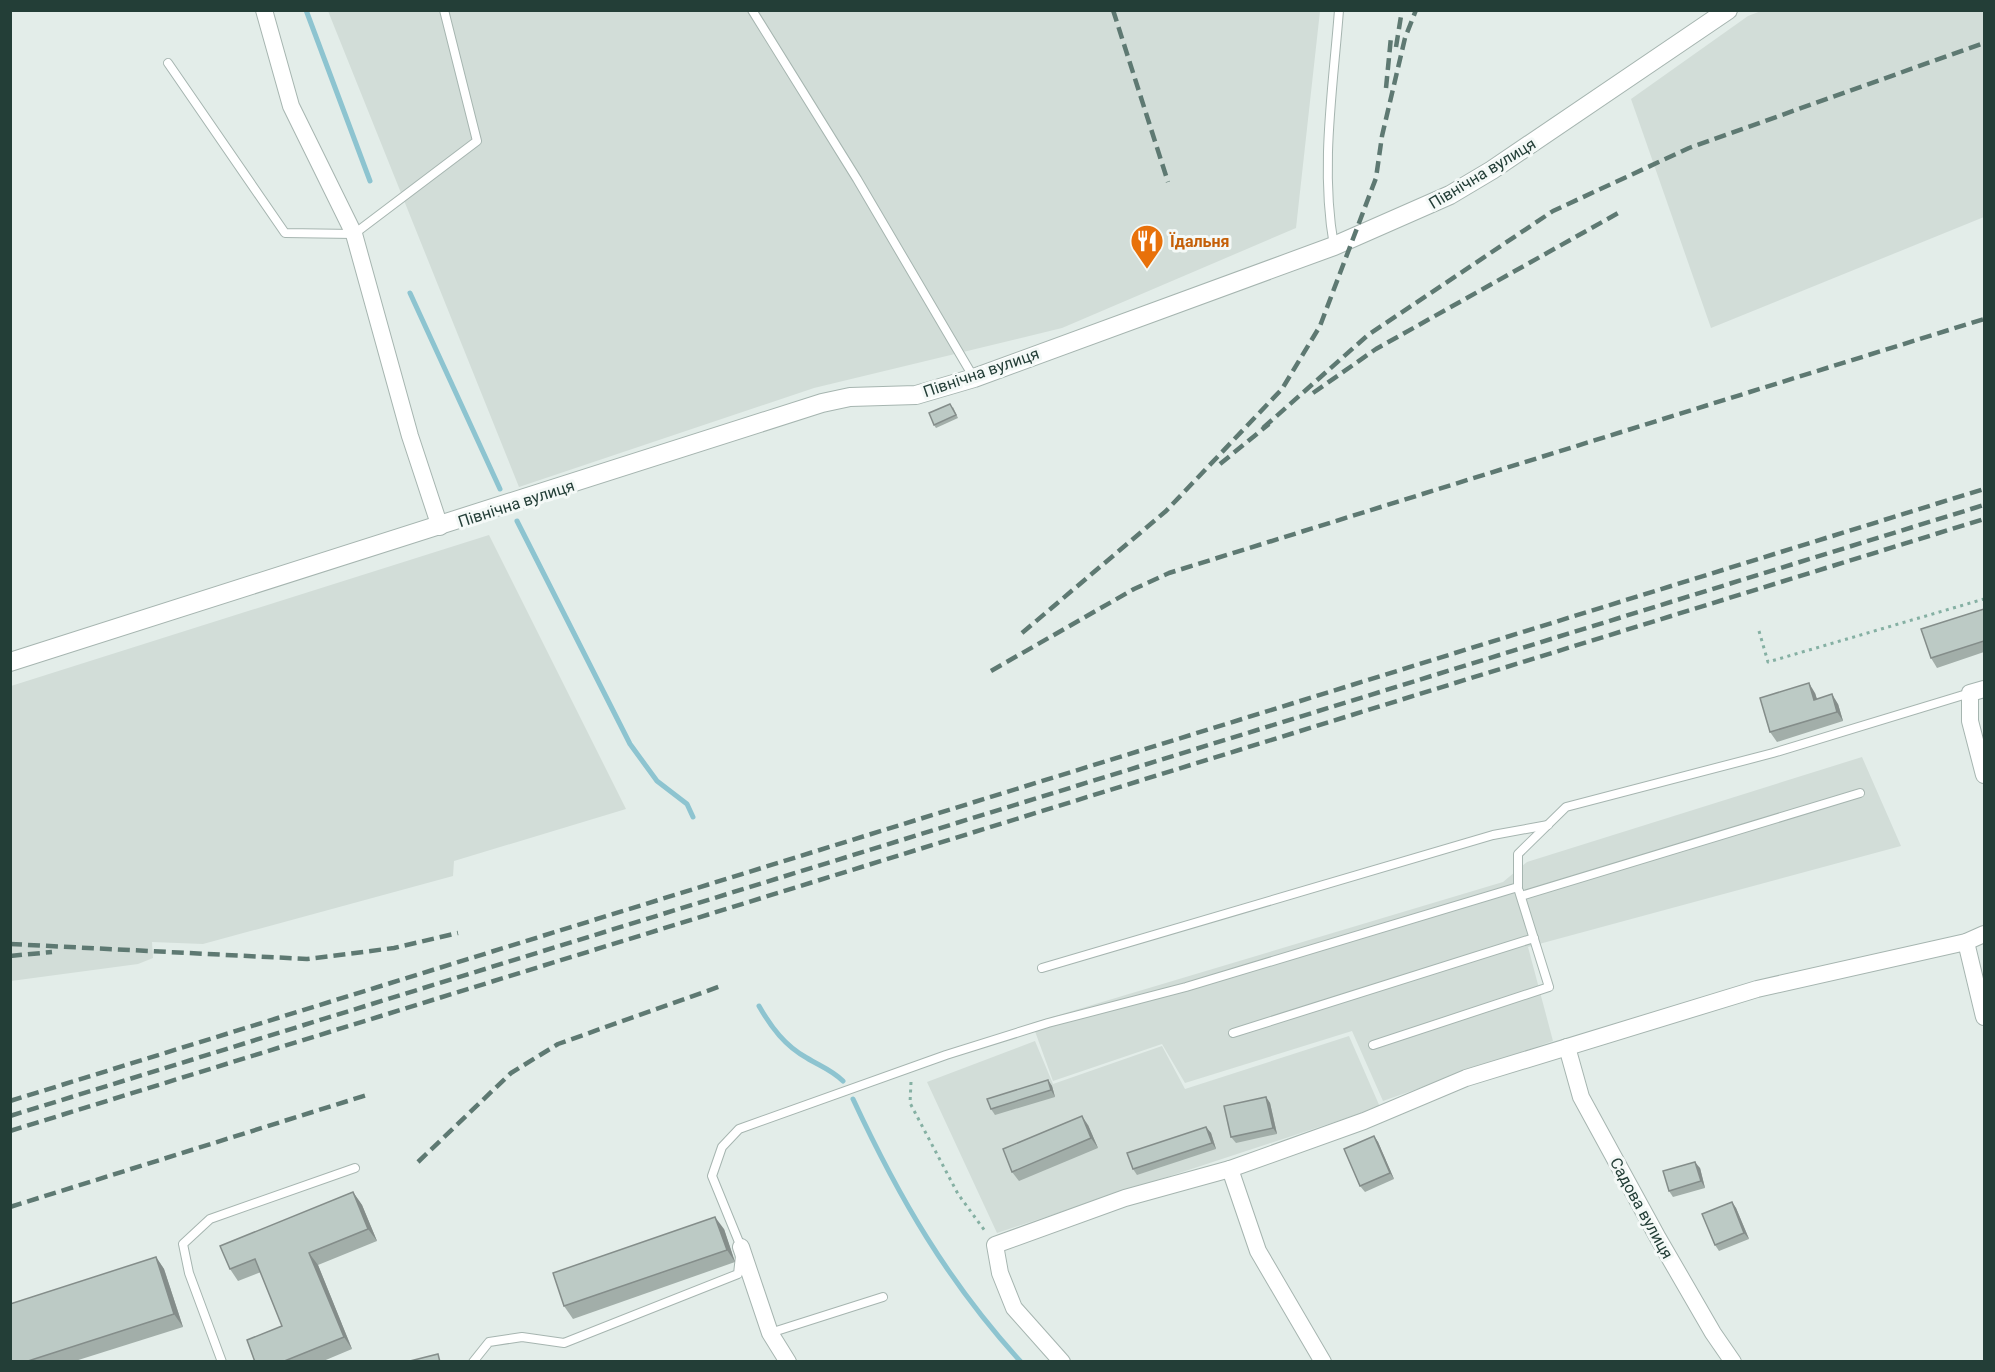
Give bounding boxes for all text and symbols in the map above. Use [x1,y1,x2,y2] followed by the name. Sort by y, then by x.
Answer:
[1425,134,1539,213] street label: Північна вулиця
[1129,223,1165,270] restaurant icon: Їдальня
[1169,232,1230,251] place label: Їдальня
[921,344,1042,401] street label: Північна вулиця
[456,476,577,531] street label: Північна вулиця
[1606,1154,1677,1262] street label: Садова вулиця

